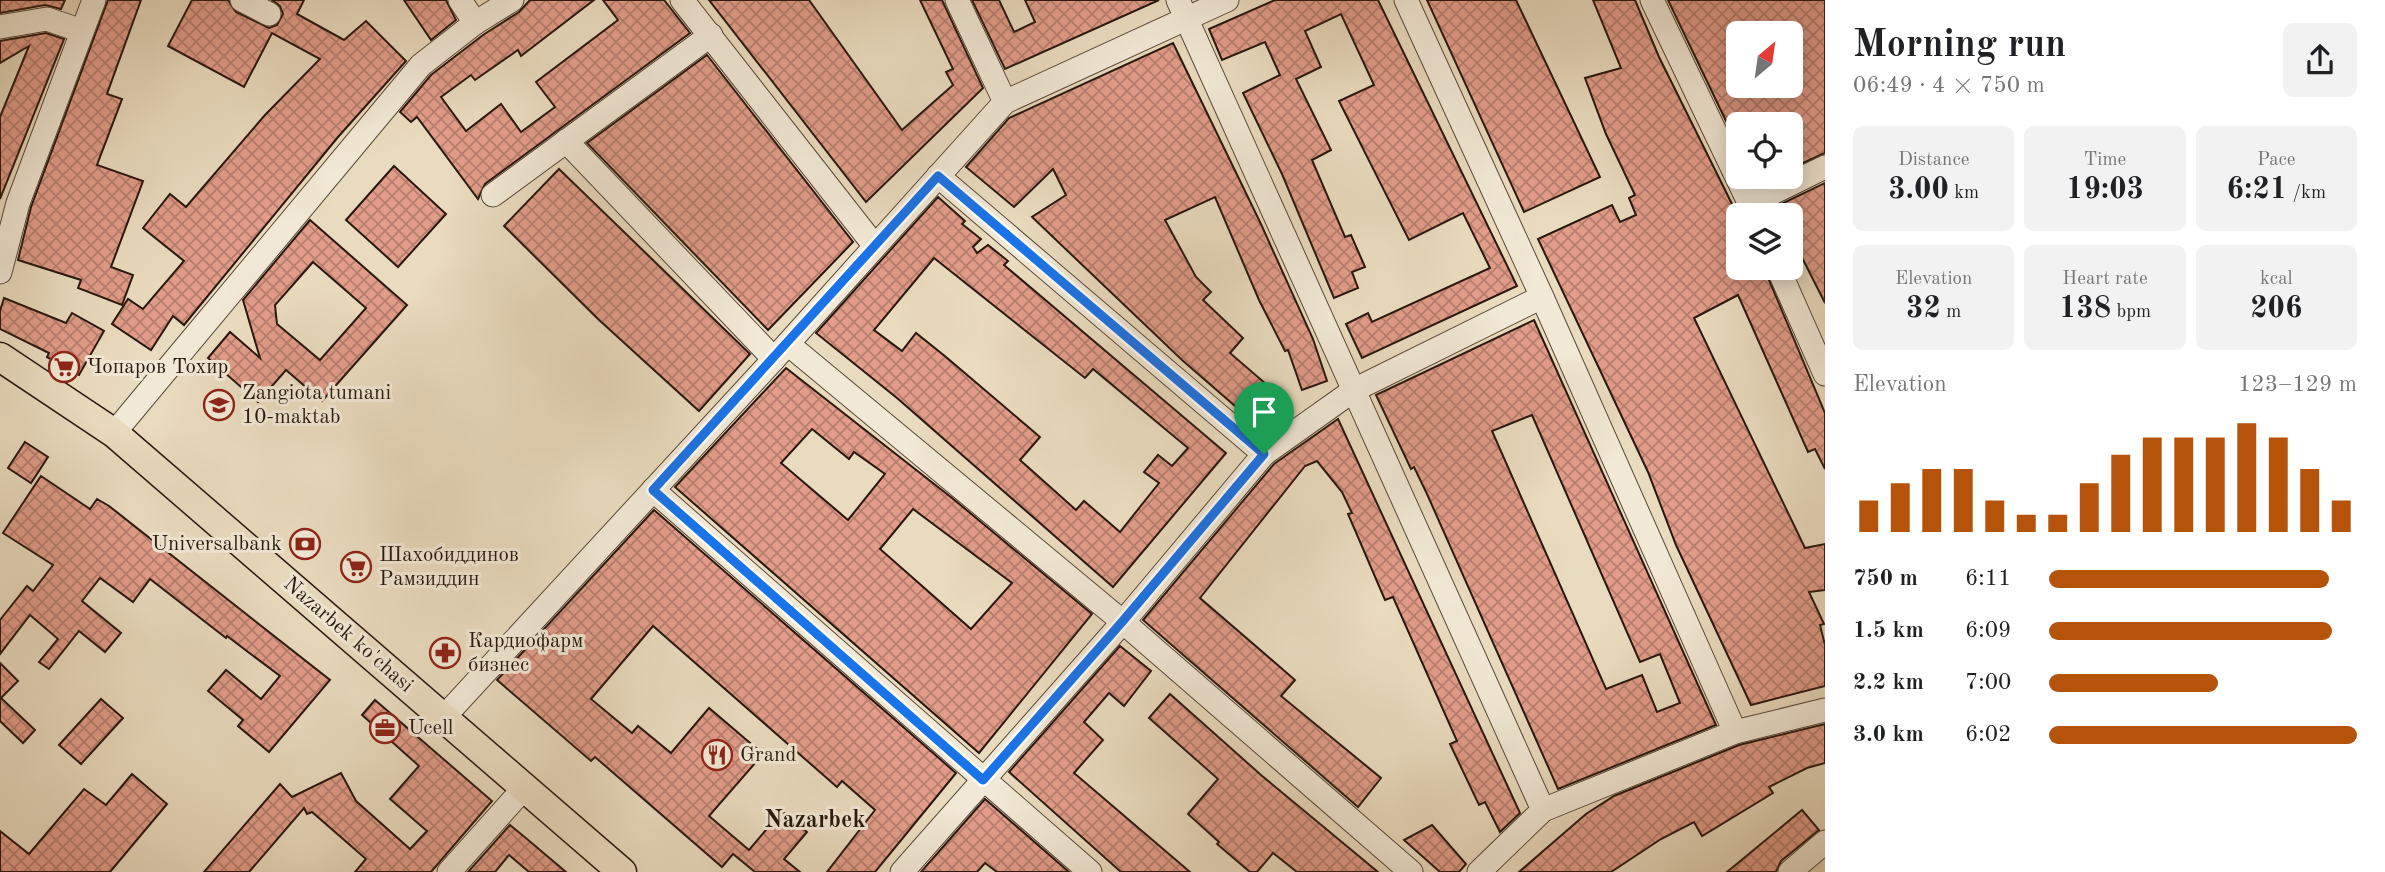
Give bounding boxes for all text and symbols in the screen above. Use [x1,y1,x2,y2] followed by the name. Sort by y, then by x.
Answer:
[1726,21,1802,98] north arrow
[1726,21,1803,280] map controls
[2283,23,2357,97] button: share
[1853,27,2066,65] text: Morning run
[1853,74,2045,97] text: 06:49 · 4 × 750 m
[1726,112,1803,189] button: locate
[1898,151,1969,170] text: Distance
[2084,151,2126,170] text: Time
[2257,151,2296,170] text: Pace
[1888,175,1949,205] text: 3.00
[2066,175,2144,205] text: 19:03
[2227,175,2287,205] text: 6:21
[1949,184,1979,203] text: km
[2287,184,2326,203] text: /km
[1726,203,1803,280] button: layers
[1895,270,1972,289] text: Elevation
[2062,270,2148,289] text: Heart rate
[2260,270,2293,289] text: kcal
[1906,294,1941,324] text: 32
[2059,294,2111,324] text: 138
[2250,294,2302,324] text: 206
[1941,303,1961,322] text: m
[2111,303,2151,322] text: bpm
[47,350,81,384] supermarket icon: Чопаров Тохир
[87,357,229,378] place label: Чопаров Тохир
[1853,373,1947,396] text: Elevation
[2238,373,2357,396] text: 123–129 m
[1234,382,1294,454] pin
[242,383,391,428] place label: Zangiota tumani 10-maktab
[202,388,236,422] school or university icon: Zangiota tumani 10-maktab
[1245,393,1283,431] icon: arrive
[288,527,322,561] bank icon: Universalbank
[152,534,282,555] place label: Universalbank
[379,545,519,590] place label: Шахобиддинов Рамзиддин
[339,550,373,584] supermarket icon: Шахобиддинов Рамзиддин
[1853,567,1918,590] text: 750 m
[1965,567,2011,590] text: 6:11
[279,573,417,697] street label: Nazarbek ko'chasi
[1853,619,1924,642] text: 1.5 km
[1965,619,2011,642] text: 6:09
[468,631,583,676] place label: Кардиофарм бизнес
[428,636,462,670] pharmacy icon: Кардиофарм бизнес
[1853,671,1924,694] text: 2.2 km
[1965,671,2011,694] text: 7:00
[368,711,402,745] office icon: Ucell
[408,718,454,739] place label: Ucell
[1853,723,1924,746] text: 3.0 km
[1965,723,2011,746] text: 6:02
[700,738,734,772] restaurant icon: Grand
[740,745,796,766] place label: Grand
[764,809,866,833] district label: Nazarbek

